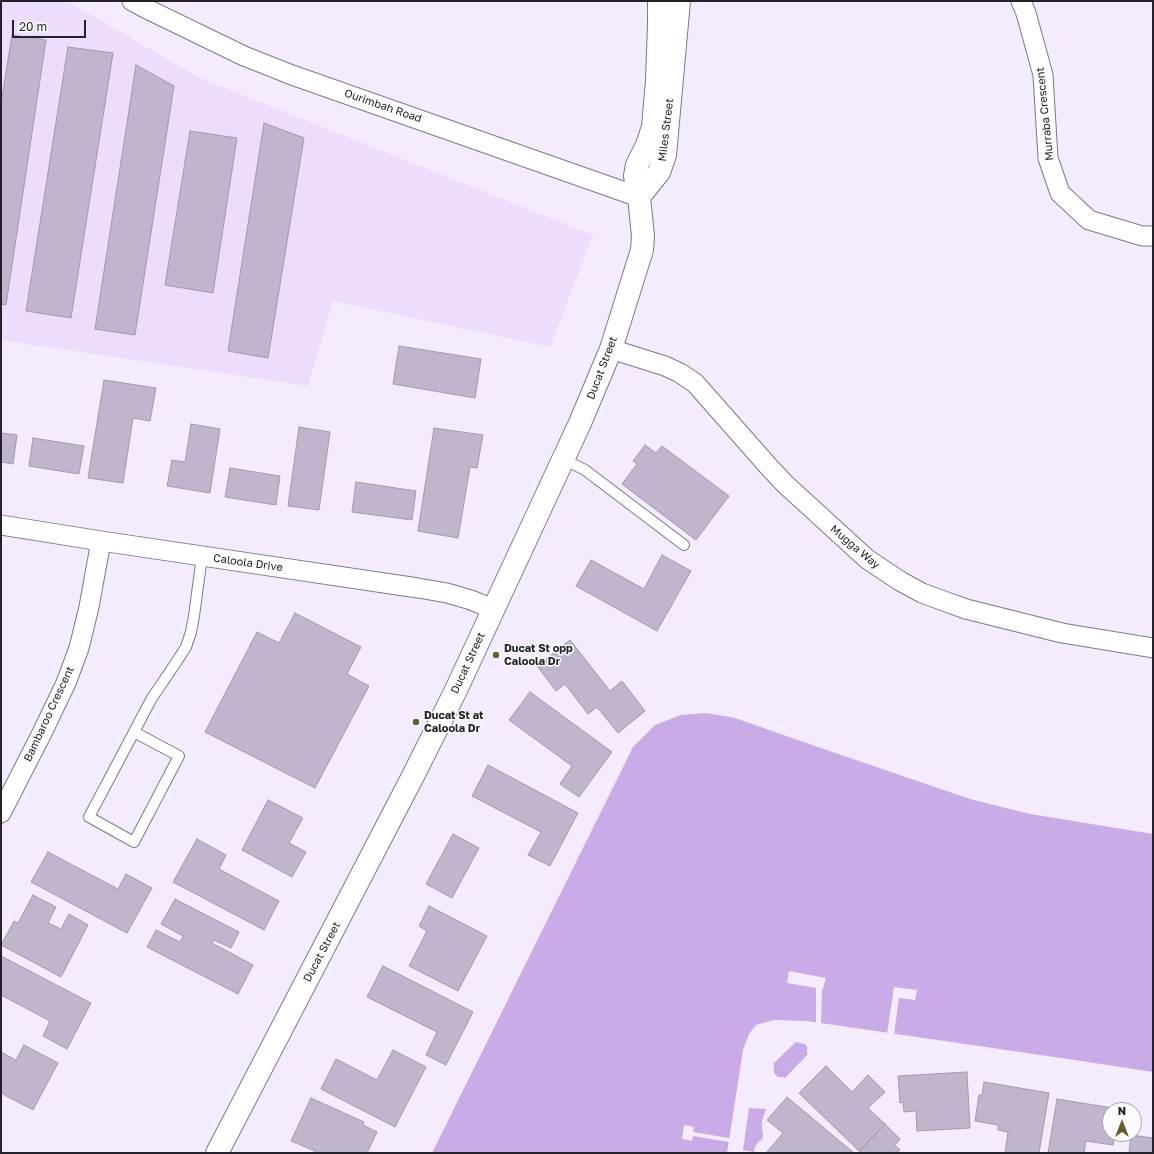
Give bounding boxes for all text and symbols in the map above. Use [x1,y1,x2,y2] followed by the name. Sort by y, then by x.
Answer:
[14,12,88,38] scale bar
[19,19,47,34] text: 20 m
[1034,67,1056,161] street label: Murraba Crescent
[342,87,424,125] street label: Ourimbah Road
[656,98,676,162] street label: Miles Street
[584,335,620,401] street label: Ducat Street
[827,522,883,572] street label: Mugga Way
[212,552,284,574] street label: Caloola Drive
[448,630,488,696] street label: Ducat Street
[504,642,573,668] place label: Ducat St opp Caloola Dr
[491,650,501,660] marker: Ducat St opp Caloola Dr
[21,664,77,764] street label: Bambaroo Crescent
[424,709,483,735] place label: Ducat St at Caloola Dr
[411,717,421,727] marker: Ducat St at Caloola Dr
[301,920,343,984] street label: Ducat Street
[1102,1102,1142,1142] north arrow
[1118,1104,1126,1117] text: N

